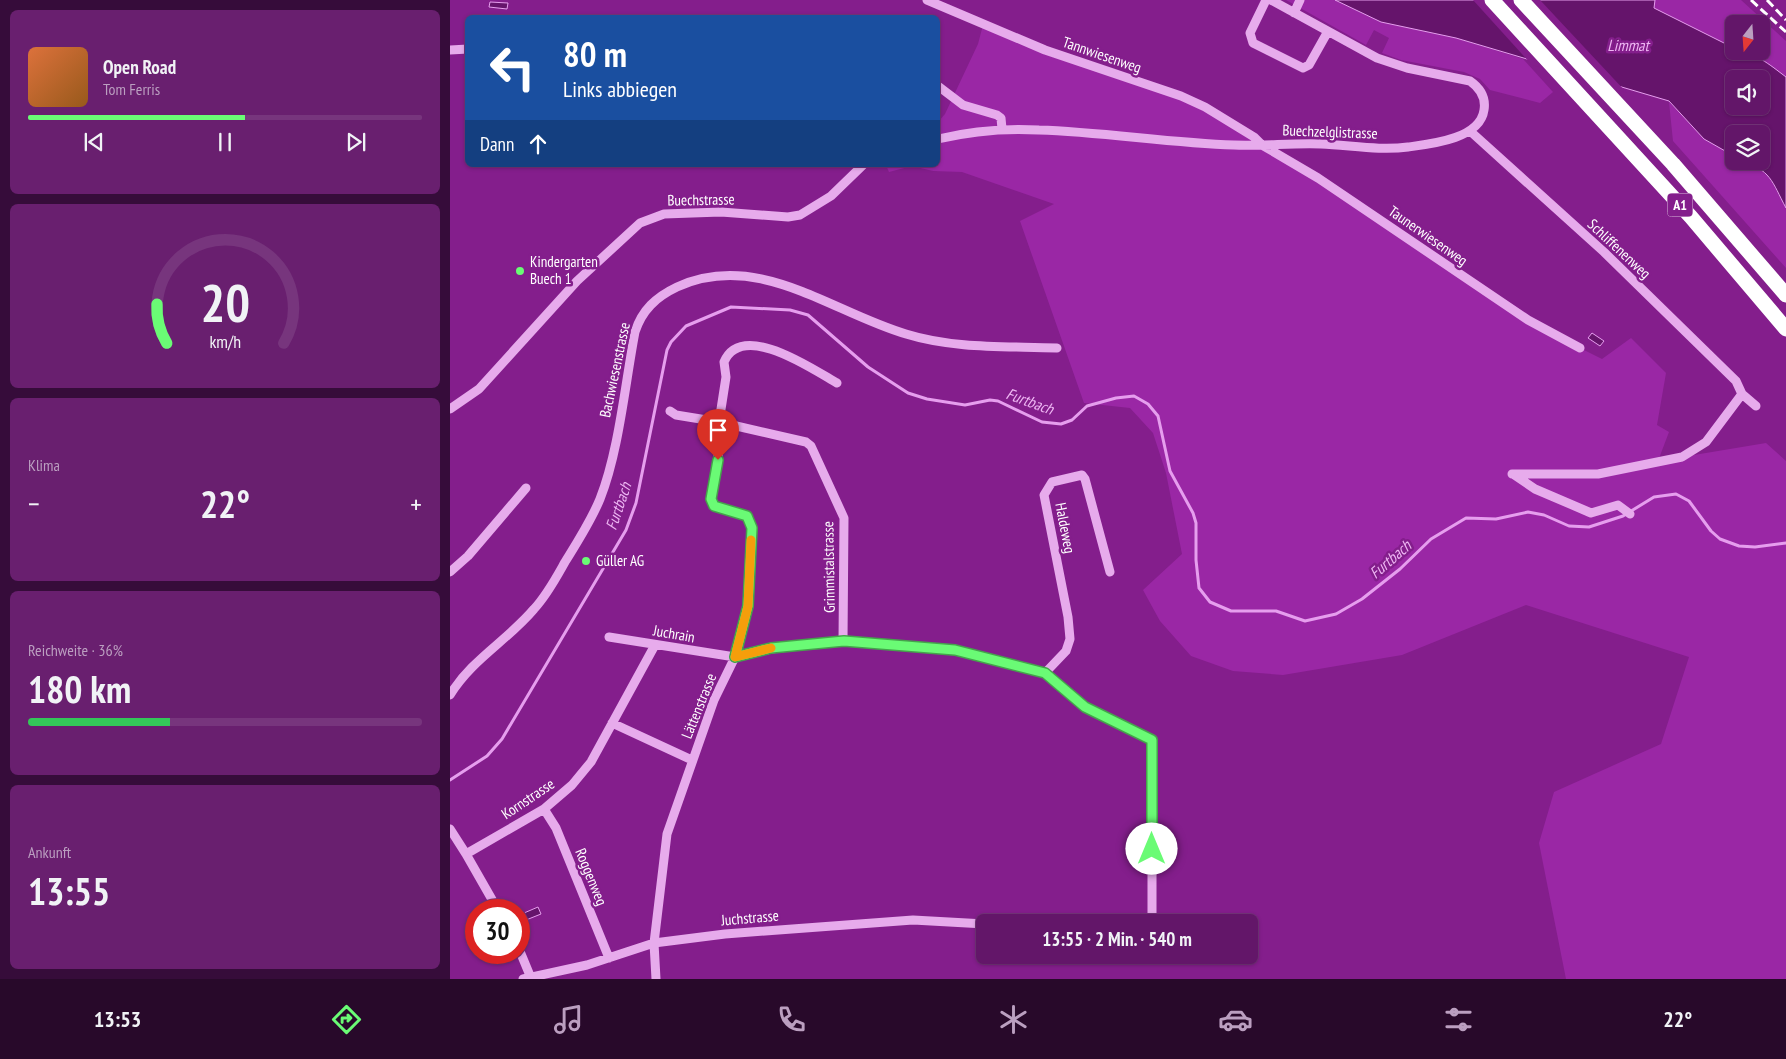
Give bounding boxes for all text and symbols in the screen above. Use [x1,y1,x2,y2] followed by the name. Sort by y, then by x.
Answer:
[1725,15,1770,60] north arrow
[1725,15,1770,170] map controls
[563,31,627,77] text: 80 m
[1060,32,1144,77] street label: Tannwiesenweg
[480,35,545,100] icon: left
[1607,35,1650,55] water label: Limmat
[103,55,176,79] text: Open Road
[1725,70,1770,115] button: sound
[563,75,677,103] text: Links abbiegen
[103,79,160,99] text: Tom Ferris
[1282,120,1378,143] street label: Buechzelglistrasse
[1725,125,1770,170] button: layers
[80,128,108,156] icon: previous
[211,128,239,156] icon: pause
[342,128,370,156] icon: next
[524,130,552,158] icon: ahead
[480,132,514,156] text: Dann
[667,189,735,210] street label: Buechstrasse
[1668,194,1692,216] road number: A1
[1385,201,1472,270] street label: Taunerwiesenweg
[1584,215,1655,283] street label: Schliffenenweg
[530,252,598,288] place label: Kindergarten Buech 1
[514,265,526,277] marker: Kindergarten Buech 1
[200,269,250,336] text: 20
[595,321,634,419] street label: Bachwiesenstrasse
[209,330,241,353] text: km/h
[1004,383,1057,419] water label: Furtbach
[697,409,739,460] pin
[704,416,732,444] icon: arrive
[28,455,60,475] text: Klima
[200,479,250,528] text: 22°
[601,479,636,532] water label: Furtbach
[28,485,40,522] text: −
[410,485,422,522] text: +
[1051,501,1080,555] street label: Haldeweg
[818,521,839,613] street label: Grimmistalstrasse
[1365,535,1416,583] water label: Furtbach
[596,551,644,570] place label: Güller AG
[580,555,592,567] marker: Güller AG
[651,620,696,647] street label: Juchrain
[28,640,123,660] text: Reichweite · 36%
[28,664,131,713] text: 180 km
[677,670,720,741] street label: Lättenstrasse
[498,774,558,823] street label: Kornstrasse
[1125,822,1177,874] position arrow
[28,842,71,862] text: Ankunft
[571,845,612,908] street label: Roggenweg
[28,866,110,915] text: 13:55
[465,899,530,964] speed limit sign: 30
[719,906,780,930] street label: Juchstrasse
[1042,927,1192,951] text: 13:55 · 2 Min. · 540 m
[329,1002,364,1037] icon: directions
[551,1002,586,1037] icon: music
[774,1002,809,1037] icon: phone
[996,1002,1031,1037] icon: climate
[1218,1002,1253,1037] icon: car
[1441,1002,1476,1037] icon: filters
[94,1005,141,1033] text: 13:53
[1663,1005,1692,1033] text: 22°

